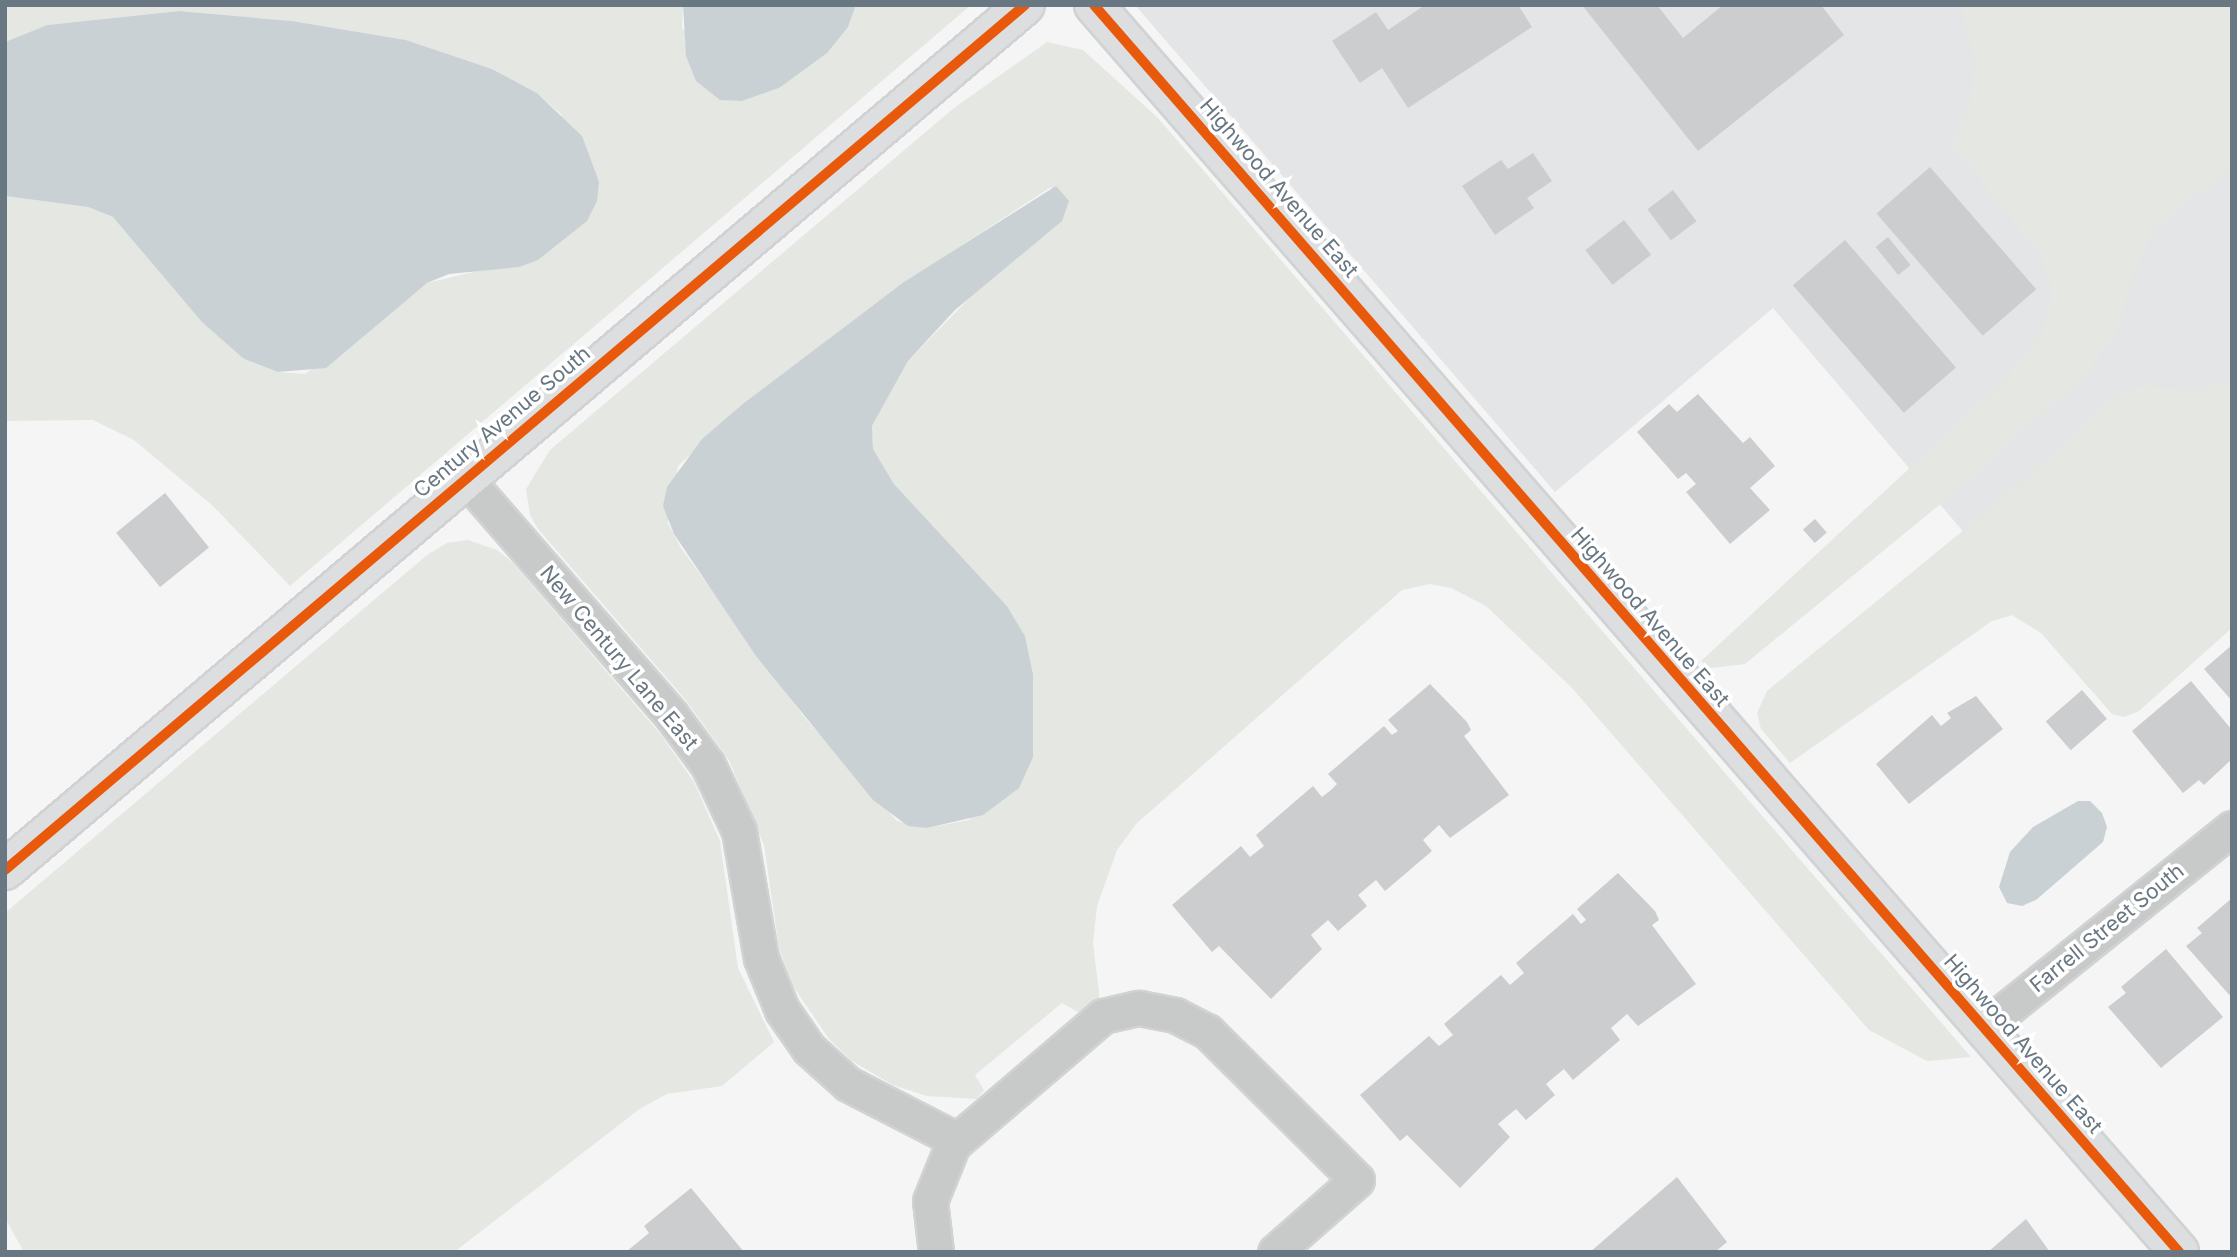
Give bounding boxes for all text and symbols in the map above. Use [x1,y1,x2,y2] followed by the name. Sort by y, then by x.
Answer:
[1194,93,1364,283] street label: Highwood Avenue East
[409,341,595,503] street label: Century Avenue South
[1565,522,1735,712] street label: Highwood Avenue East
[535,561,703,755] street label: New Century Lane East
[2025,858,2189,998] street label: Farrell Street South
[1938,949,2108,1139] street label: Highwood Avenue East

